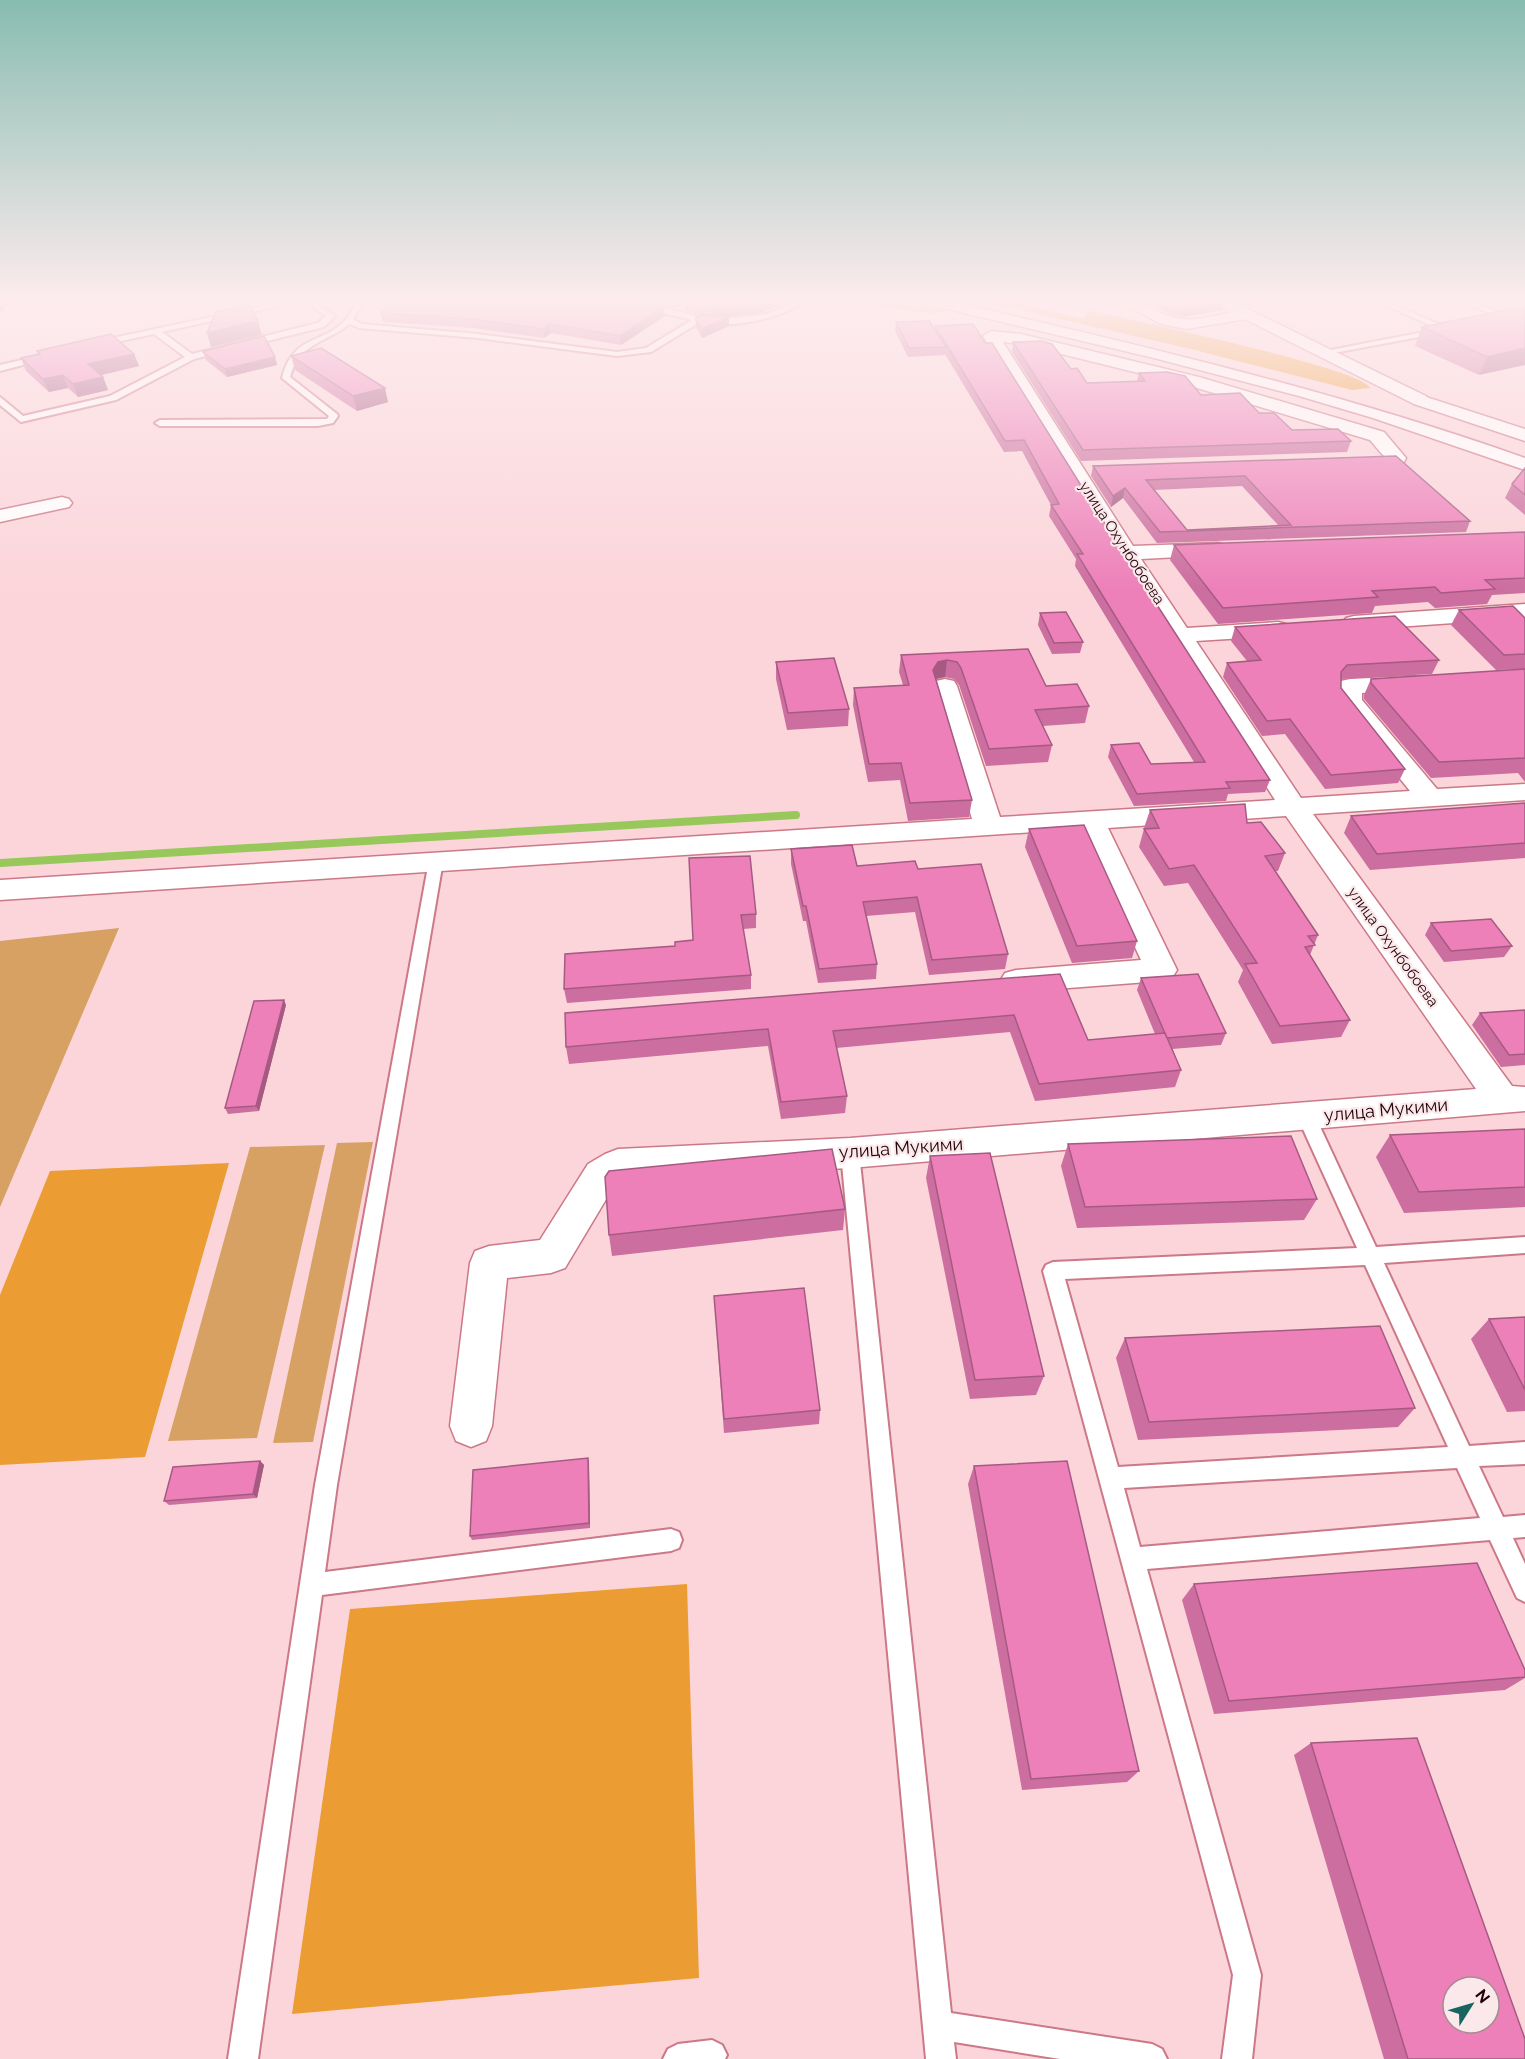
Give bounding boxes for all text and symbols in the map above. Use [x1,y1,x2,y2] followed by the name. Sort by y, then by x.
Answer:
[1075,478,1169,608] street label: улица Охунбобоева
[1344,884,1442,1010] street label: улица Охунбобоева
[1323,1094,1449,1125] street label: улица Мукими
[838,1133,964,1162] street label: улица Мукими
[1441,1975,1501,2035] north arrow
[1471,1986,1494,2007] text: N

